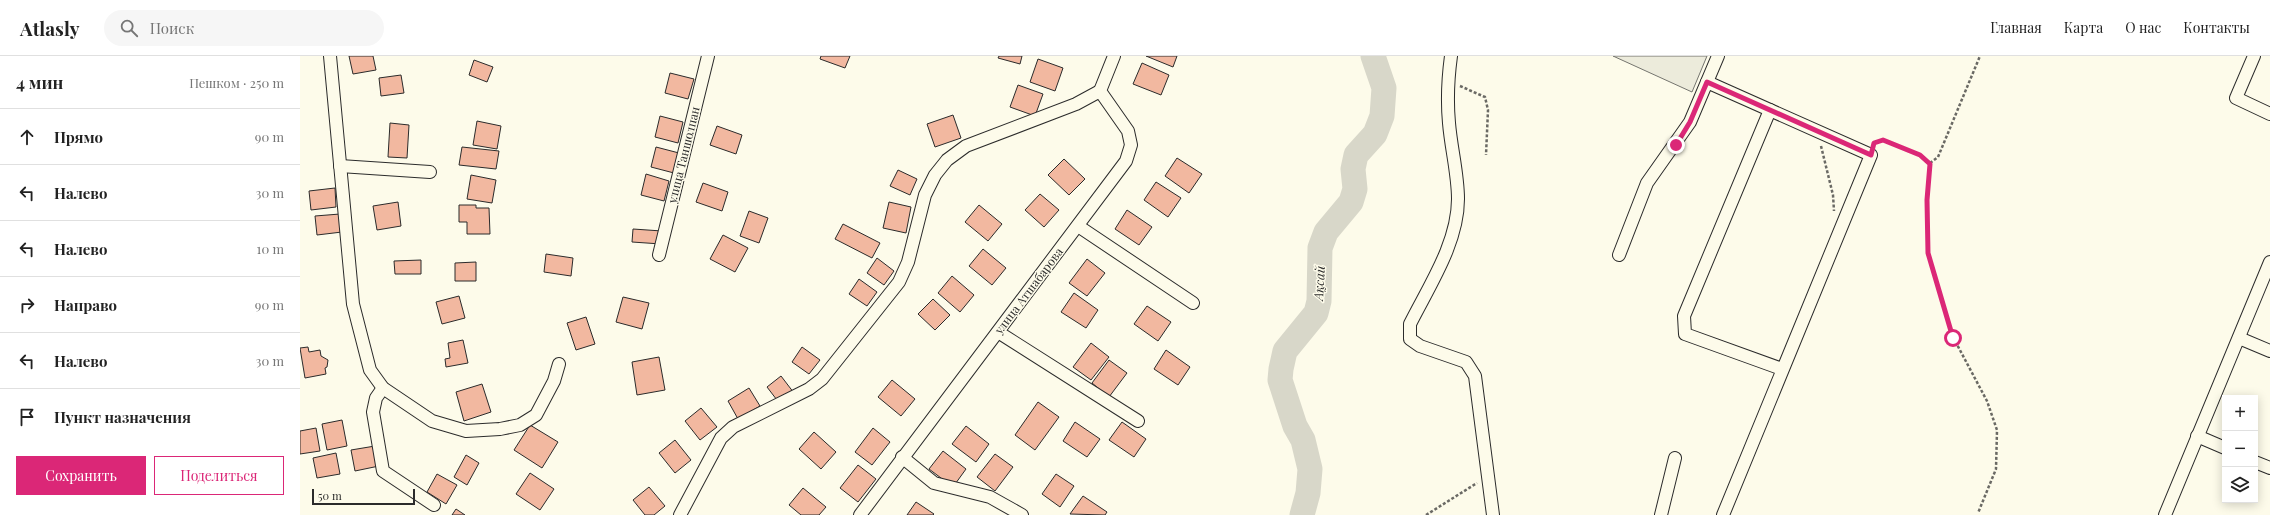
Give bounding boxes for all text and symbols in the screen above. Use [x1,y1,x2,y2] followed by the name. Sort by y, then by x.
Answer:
[104,10,384,46] search box
[20,15,80,41] text: Atlasly
[118,17,140,39] icon: search
[150,18,194,38] text: Поиск
[1990,18,2042,37] text: Главная
[2064,18,2103,37] text: Карта
[2125,18,2161,37] text: О нас
[2183,18,2250,37] text: Контакты
[16,71,63,93] text: 4 мин
[189,74,284,91] text: Пешком · 250 m
[663,105,703,206] street label: улица Таншолпан
[16,126,38,148] icon: ahead
[54,127,103,147] text: Прямо
[255,128,284,145] text: 90 m
[1667,136,1685,154] route end
[16,182,38,204] icon: left
[54,183,107,203] text: Налево
[256,184,284,201] text: 30 m
[16,238,38,260] icon: left
[54,239,107,259] text: Налево
[257,240,284,257] text: 10 m
[990,244,1066,338] street label: улица Атшабарова
[1309,265,1328,303] water label: Ақсай
[16,294,38,316] icon: right
[54,295,117,315] text: Направо
[255,296,284,313] text: 90 m
[1944,329,1962,347] route start
[16,350,38,372] icon: left
[54,351,107,371] text: Налево
[256,352,284,369] text: 30 m
[2222,395,2258,503] map controls
[2222,395,2258,431] button: +
[16,406,38,428] icon: arrive
[54,407,191,427] text: Пункт назначения
[2222,431,2258,467] button: −
[16,456,146,495] button: Сохранить
[154,456,284,495] button: Поделиться
[2222,467,2258,503] button: layers
[312,487,415,506] scale bar
[318,488,342,503] text: 50 m

